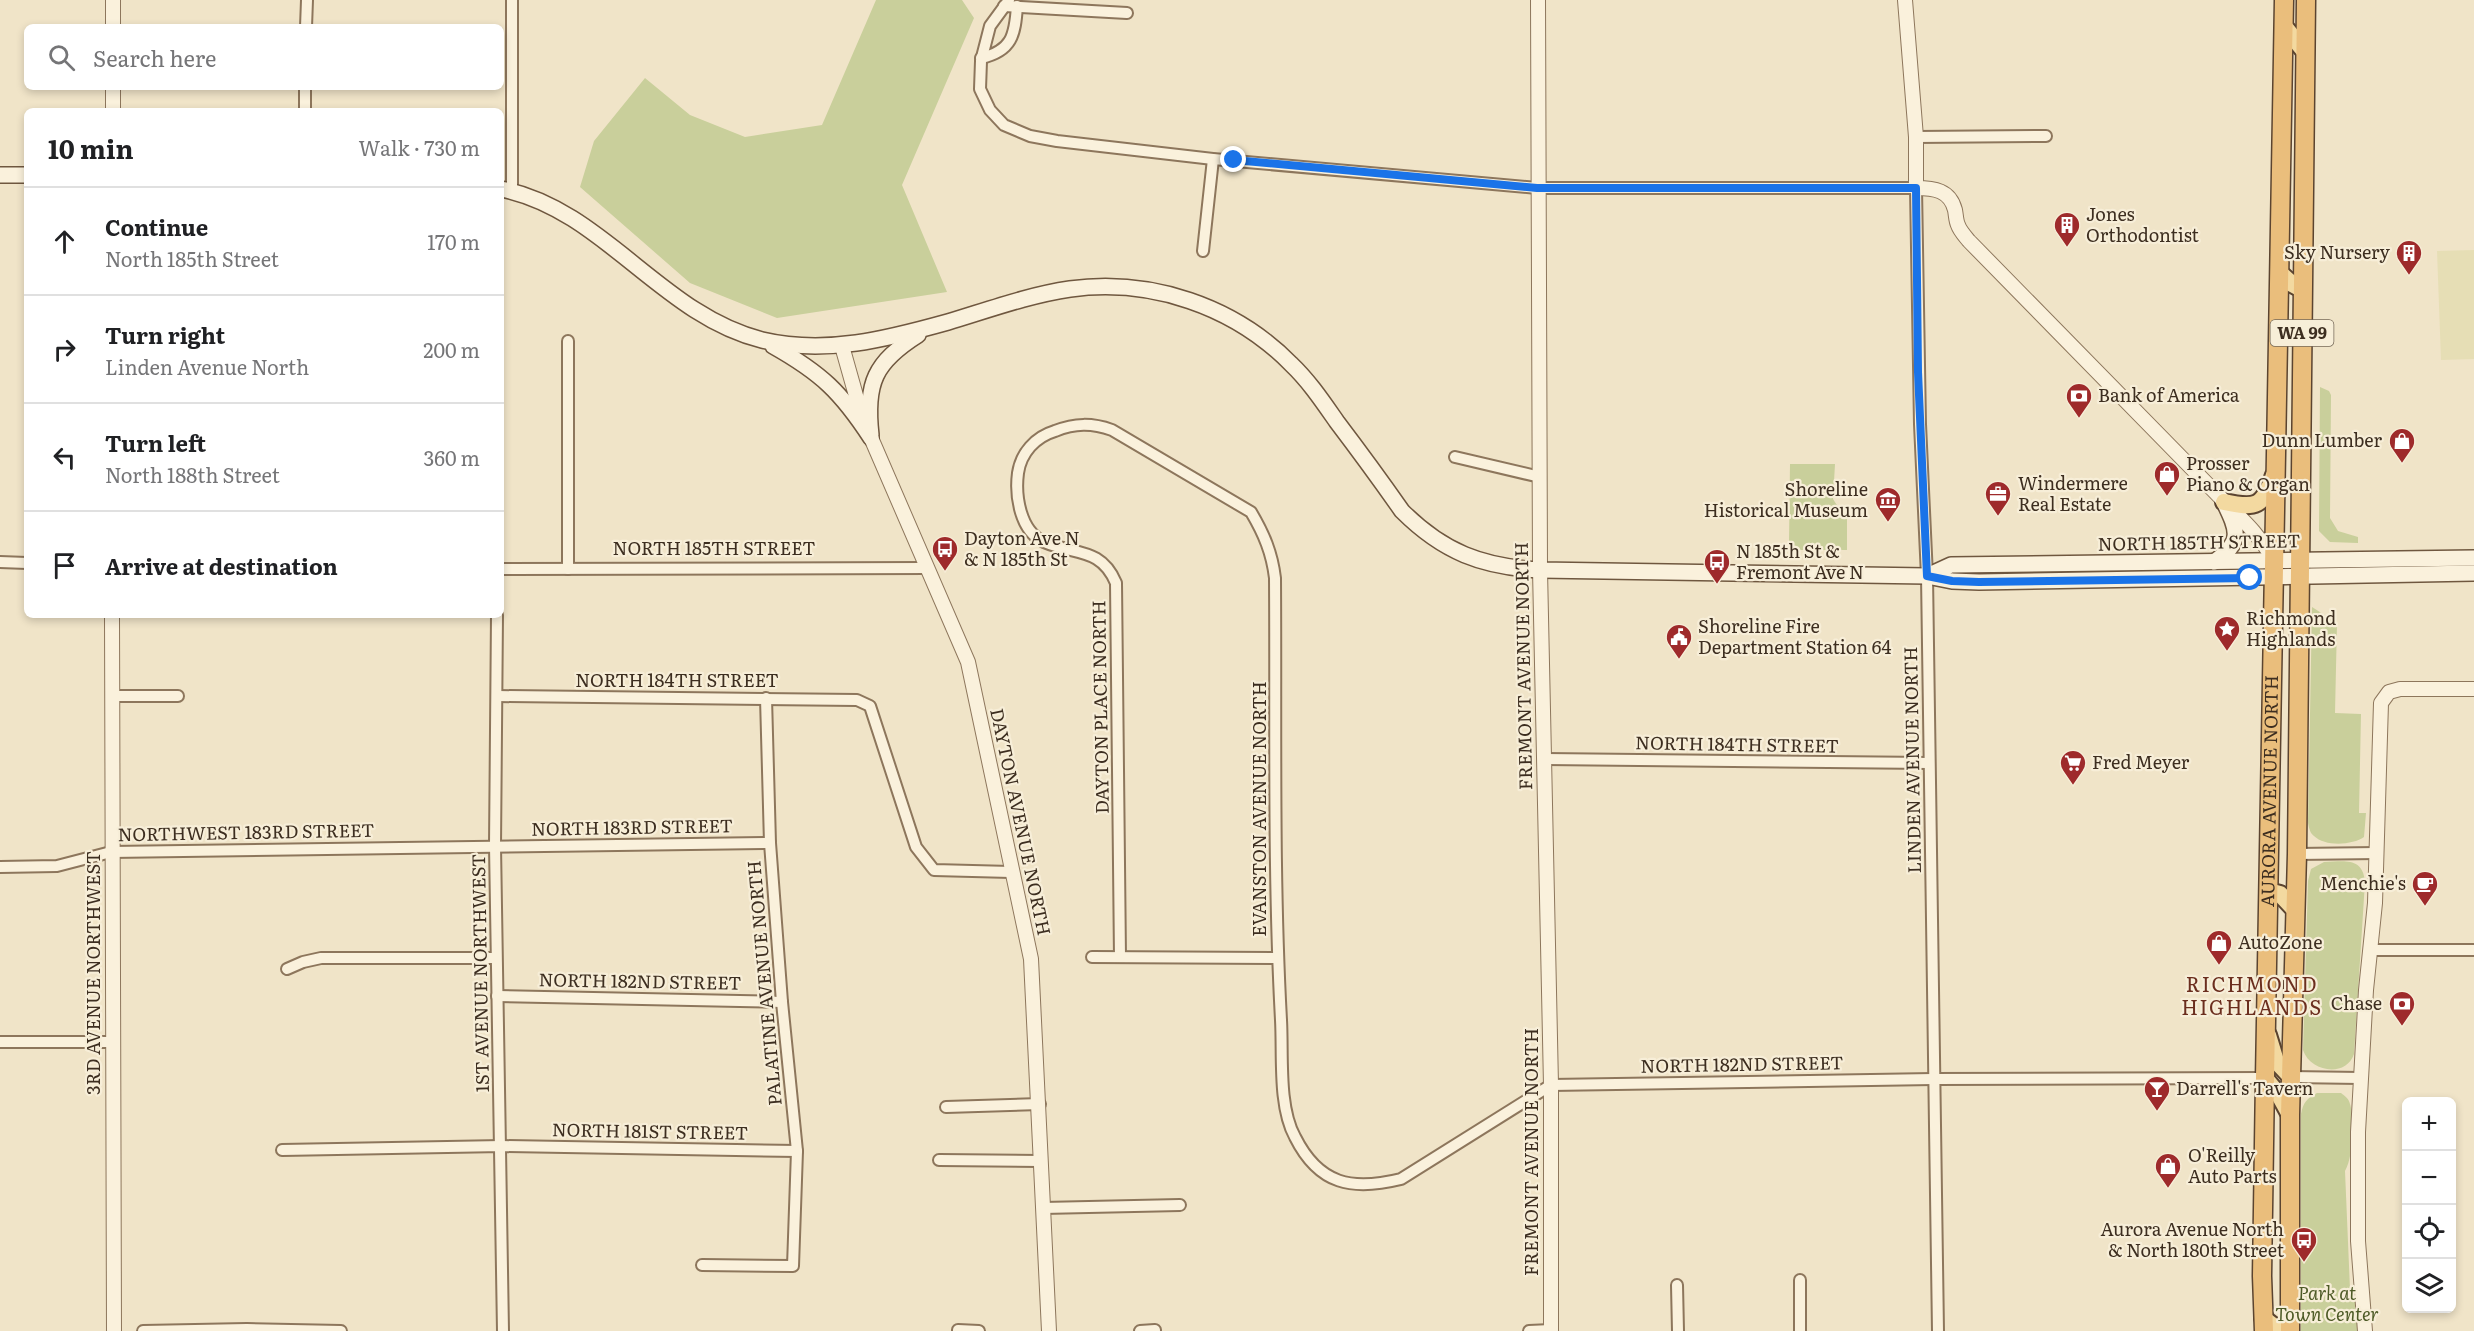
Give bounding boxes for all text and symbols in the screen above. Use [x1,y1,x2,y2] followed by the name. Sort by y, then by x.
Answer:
[24,24,504,90] search box
[45,41,78,74] icon: search
[93,41,216,74] text: Search here
[48,128,133,167] text: 10 min
[358,132,480,162] text: Walk · 730 m
[1220,146,1246,172] route end
[2086,200,2200,248] place label: Jones Orthodontist
[105,210,208,243] text: Continue
[2052,210,2082,248] building icon: Jones Orthodontist
[48,225,81,258] icon: ahead
[427,226,480,256] text: 170 m
[2284,238,2391,265] place label: Sky Nursery
[2394,238,2424,276] building icon: Sky Nursery
[105,243,279,273] text: North 185th Street
[105,318,225,351] text: Turn right
[2270,320,2334,346] road number: WA 99
[48,333,81,366] icon: right
[423,334,480,364] text: 200 m
[105,351,309,381] text: Linden Avenue North
[2064,381,2094,419] bank icon: Bank of America
[2098,381,2240,408] place label: Bank of America
[105,426,206,459] text: Turn left
[2262,426,2382,453] place label: Dunn Lumber
[2387,426,2417,464] shop icon: Dunn Lumber
[48,441,81,474] icon: left
[423,442,480,472] text: 360 m
[2186,449,2310,497] place label: Prosser Piano & Organ
[105,459,280,489] text: North 188th Street
[2152,459,2182,497] shop icon: Prosser Piano & Organ
[2018,469,2128,517] place label: Windermere Real Estate
[1704,475,1868,523] place label: Shoreline Historical Museum
[1983,479,2013,517] office icon: Windermere Real Estate
[1873,485,1903,523] museum icon: Shoreline Historical Museum
[964,524,1080,572] place label: Dayton Ave N & N 185th St
[2097,526,2301,557] street label: NORTH 185TH STREET
[613,534,815,561] street label: NORTH 185TH STREET
[930,534,960,572] bus stop icon: Dayton Ave N & N 185th St
[1736,537,1864,585] place label: N 185th St & Fremont Ave N
[1507,542,1538,790] street label: FREMONT AVENUE NORTH
[1702,547,1732,585] bus stop icon: N 185th St & Fremont Ave N
[48,549,81,582] icon: arrive
[105,549,338,582] text: Arrive at destination
[2236,564,2262,590] route start
[1084,600,1115,814] street label: DAYTON PLACE NORTH
[2246,604,2336,652] place label: Richmond Highlands
[1698,612,1891,660] place label: Shoreline Fire Department Station 64
[2212,614,2242,652] place icon: Richmond Highlands
[1664,622,1694,660] public building icon: Shoreline Fire Department Station 64
[1896,646,1927,874] street label: LINDEN AVENUE NORTH
[575,666,779,693] street label: NORTH 184TH STREET
[2253,675,2284,907] street label: AURORA AVENUE NORTH
[1245,681,1272,937] street label: EVANSTON AVENUE NORTH
[984,706,1059,938] street label: DAYTON AVENUE NORTH
[1635,728,1839,759] street label: NORTH 184TH STREET
[2058,748,2088,786] supermarket icon: Fred Meyer
[2092,748,2190,775] place label: Fred Meyer
[531,811,733,842] street label: NORTH 183RD STREET
[117,816,375,847] street label: NORTHWEST 183RD STREET
[79,851,106,1095] street label: 3RD AVENUE NORTHWEST
[464,853,495,1093] street label: 1ST AVENUE NORTHWEST
[739,860,788,1107] street label: PALATINE AVENUE NORTH
[2320,869,2406,896] place label: Menchie's
[2410,869,2440,907] cafe icon: Menchie's
[2204,928,2234,966] shop icon: AutoZone
[2238,928,2322,955] place label: AutoZone
[538,965,742,996] street label: NORTH 182ND STREET
[2181,968,2323,1021] district label: RICHMOND HIGHLANDS
[2331,989,2382,1016] place label: Chase
[2387,989,2417,1027] bank icon: Chase
[1517,1028,1544,1276] street label: FREMONT AVENUE NORTH
[1640,1048,1844,1079] street label: NORTH 182ND STREET
[2142,1074,2172,1112] bar icon: Darrell's Tavern
[2176,1074,2314,1101] place label: Darrell's Tavern
[2402,1097,2456,1313] map controls
[2402,1097,2456,1151] button: +
[552,1115,748,1146] street label: NORTH 181ST STREET
[2188,1141,2277,1189] place label: O'Reilly Auto Parts
[2153,1151,2183,1189] shop icon: O'Reilly Auto Parts
[2402,1151,2456,1205] button: −
[2402,1205,2456,1259] button: locate
[2101,1215,2285,1263] place label: Aurora Avenue North & North 180th Street
[2289,1225,2319,1263] bus stop icon: Aurora Avenue North & North 180th Street
[2402,1259,2456,1313] button: layers
[2275,1279,2379,1327] park label: Park at Town Center

